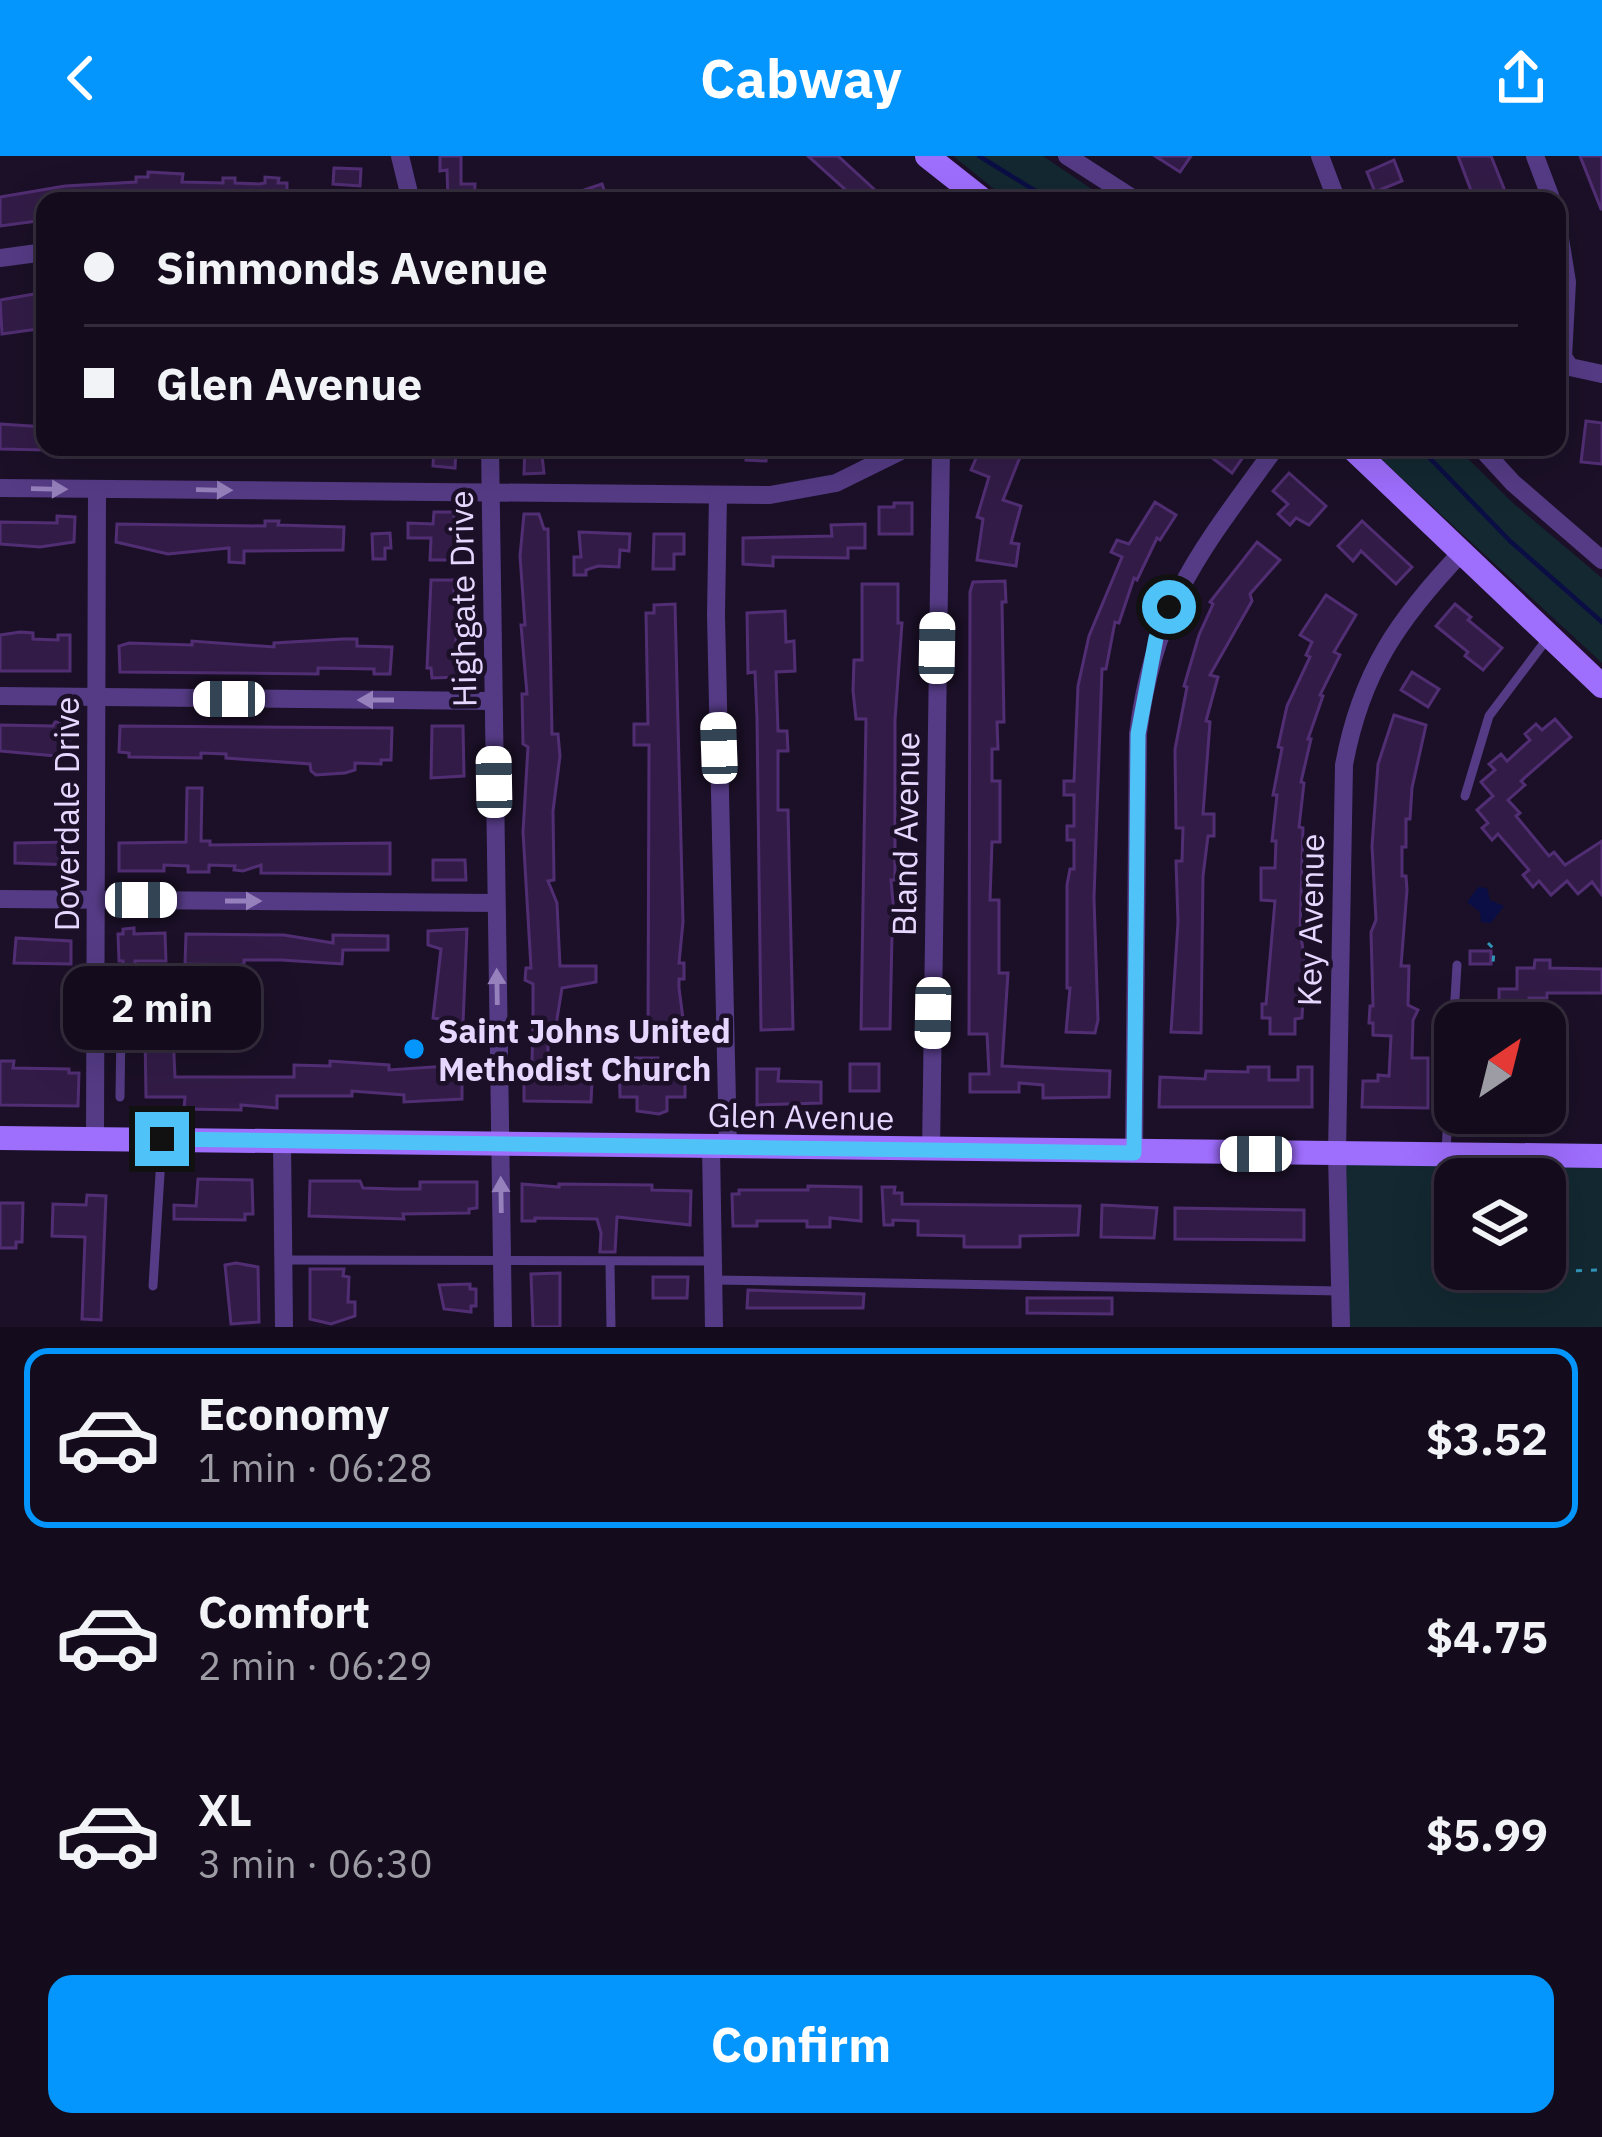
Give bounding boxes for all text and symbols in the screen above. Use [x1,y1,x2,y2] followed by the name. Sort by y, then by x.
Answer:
[700,43,902,113] text: Cabway
[48,45,114,111] icon: back
[1488,45,1554,111] icon: share
[156,238,548,296] text: Simmonds Avenue
[156,354,422,412] text: Glen Avenue
[31,479,69,498] one-way arrow
[196,480,234,500] one-way arrow
[439,490,485,708] street label: Highgate Drive
[1142,580,1196,634] route start
[918,612,956,684] car
[193,681,265,717] car
[356,690,394,710] one-way arrow
[45,697,88,931] street label: Doverdale Drive
[700,711,738,785] car
[882,732,928,936] street label: Bland Avenue
[475,746,513,818] car
[1287,833,1333,1007] street label: Key Avenue
[105,882,177,918] car
[225,891,263,911] one-way arrow
[63,965,261,1049] callout: 2 min
[488,967,507,1005] one-way arrow
[914,977,952,1049] car
[111,982,213,1033] text: 2 min
[1434,1002,1566,1134] north arrow
[1434,1002,1566,1290] map controls
[438,1009,731,1090] place label: Saint Johns United Methodist Church
[401,1036,427,1062] marker: Saint Johns United Methodist Church
[707,1093,895,1139] street label: Glen Avenue
[135,1112,189,1166] route end
[1220,1136,1292,1172] car
[1434,1158,1566,1290] button: layers
[491,1175,510,1213] one-way arrow
[54,1384,162,1492] icon: car
[198,1384,389,1442] text: Economy
[1426,1409,1548,1467] text: $3.52
[198,1442,433,1493] text: 1 min · 06:28
[54,1582,162,1690] icon: car
[198,1582,370,1640] text: Comfort
[1426,1607,1548,1665] text: $4.75
[198,1640,433,1691] text: 2 min · 06:29
[54,1780,162,1888] icon: car
[198,1780,252,1838] text: XL
[1426,1805,1548,1863] text: $5.99
[198,1838,433,1889] text: 3 min · 06:30
[48,1975,1554,2113] button: Confirm

